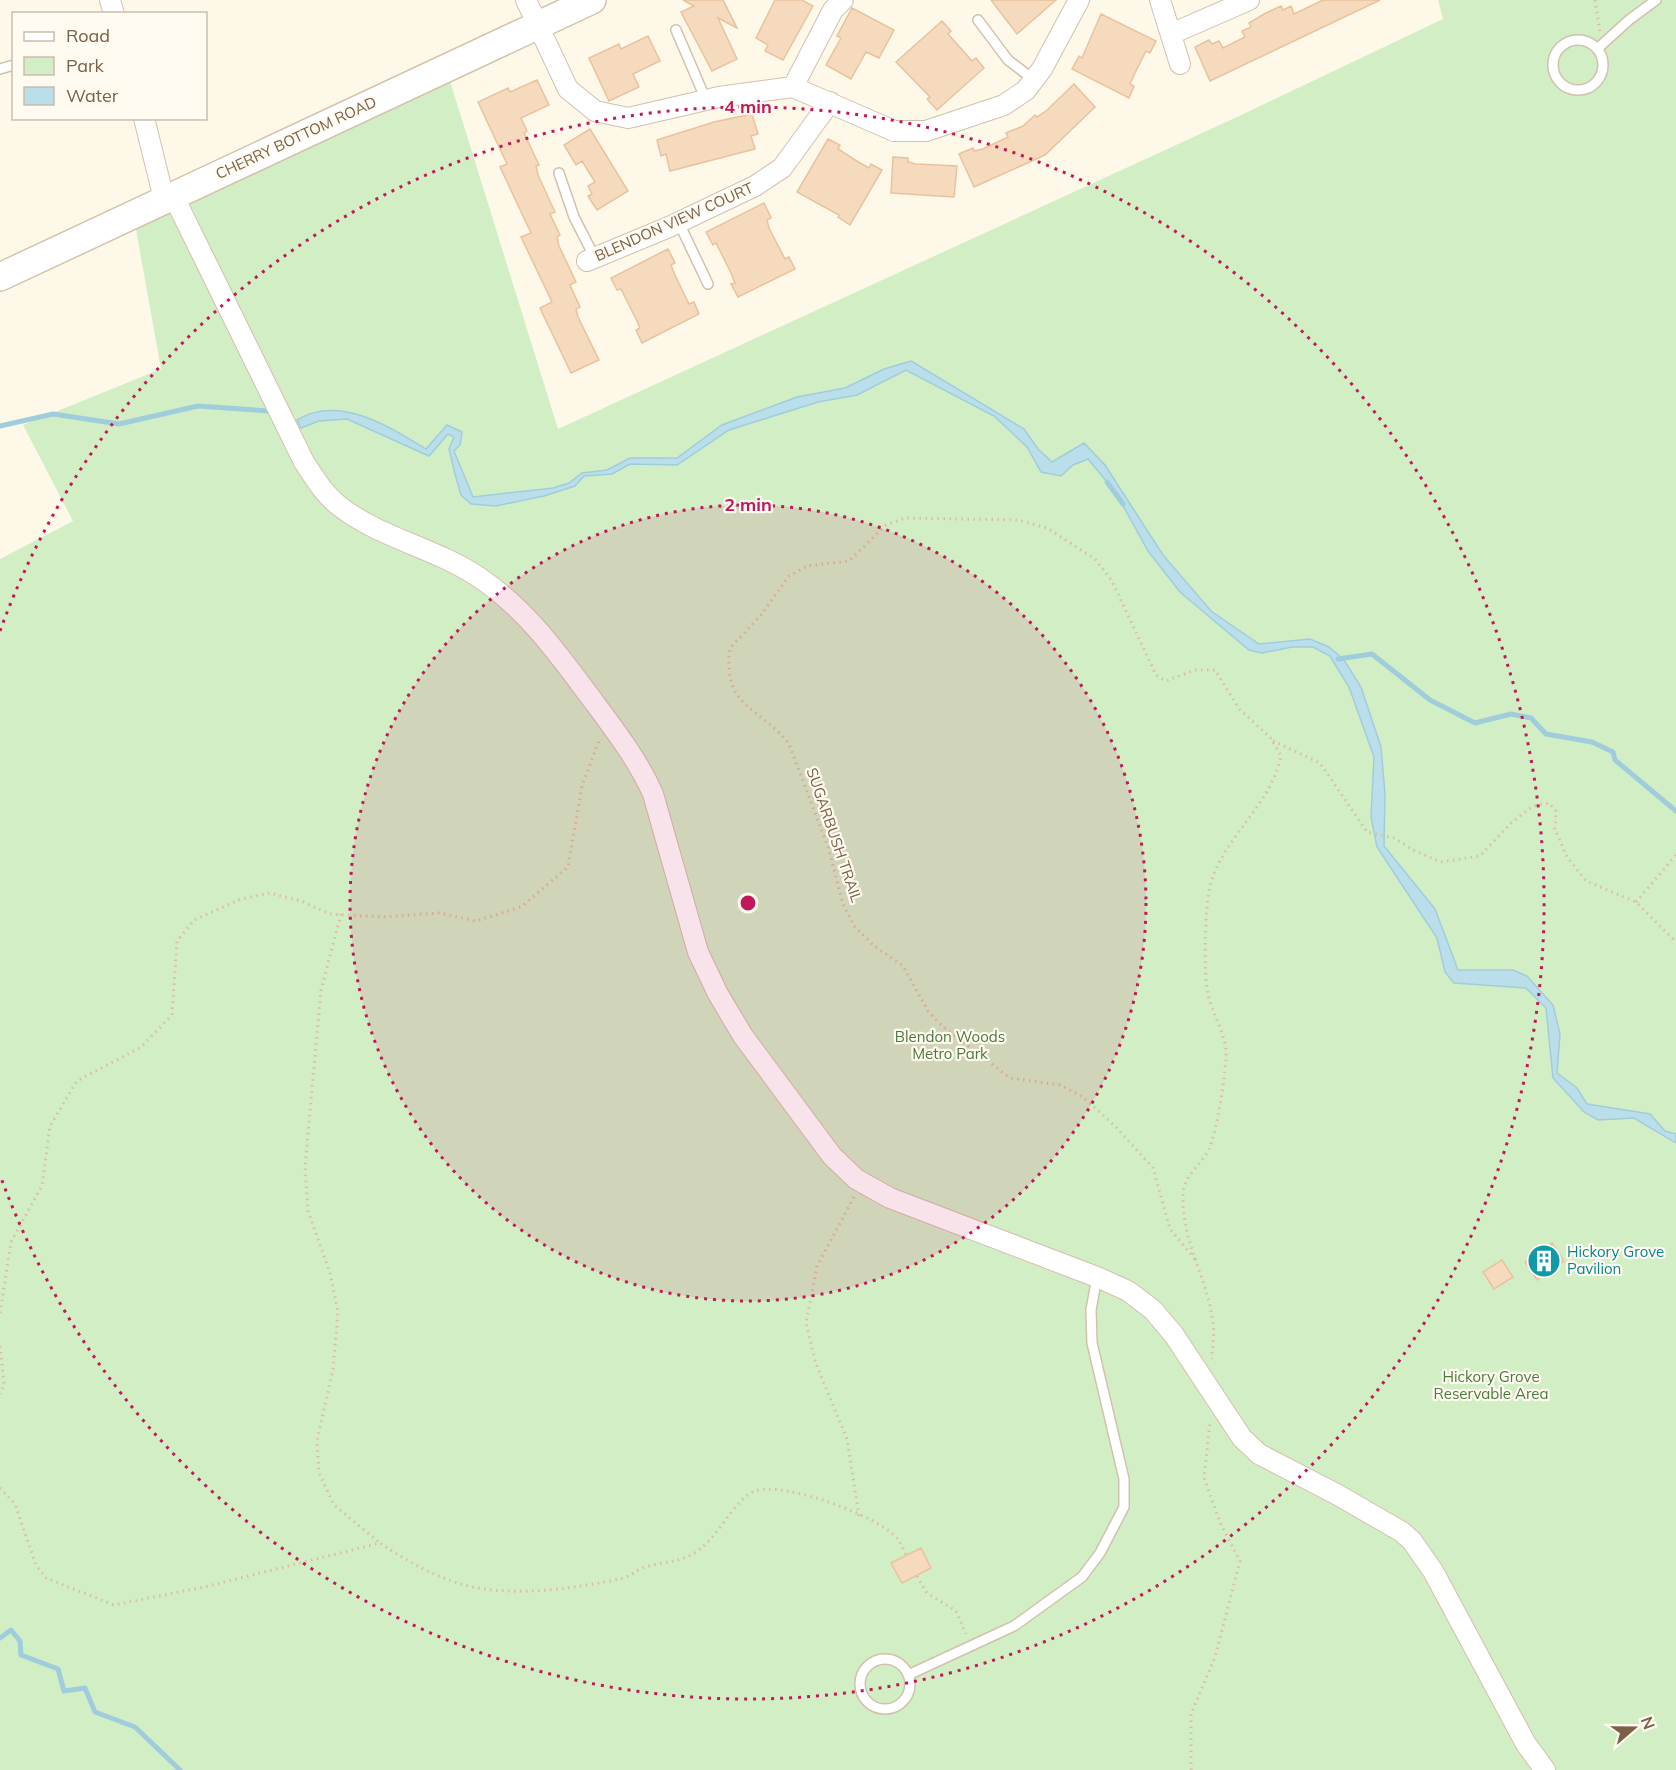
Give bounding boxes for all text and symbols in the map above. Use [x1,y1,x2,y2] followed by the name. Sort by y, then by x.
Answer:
[12,12,207,120] legend
[66,24,110,47] text: Road
[66,54,105,77] text: Park
[66,84,119,107] text: Water
[212,92,379,183] street label: CHERRY BOTTOM ROAD
[724,95,772,118] text: 4 min
[592,178,756,265] street label: BLENDON VIEW COURT
[724,493,772,516] text: 2 min
[803,765,866,905] street label: SUGARBUSH TRAIL
[738,893,758,913] centre of rings
[895,1027,1005,1063] park label: Blendon Woods Metro Park
[1567,1242,1664,1278] place label: Hickory Grove Pavilion
[1526,1243,1562,1279] building icon: Hickory Grove Pavilion
[1434,1367,1548,1403] park label: Hickory Grove Reservable Area
[1604,1698,1664,1758] north arrow
[1637,1714,1660,1732] text: N

